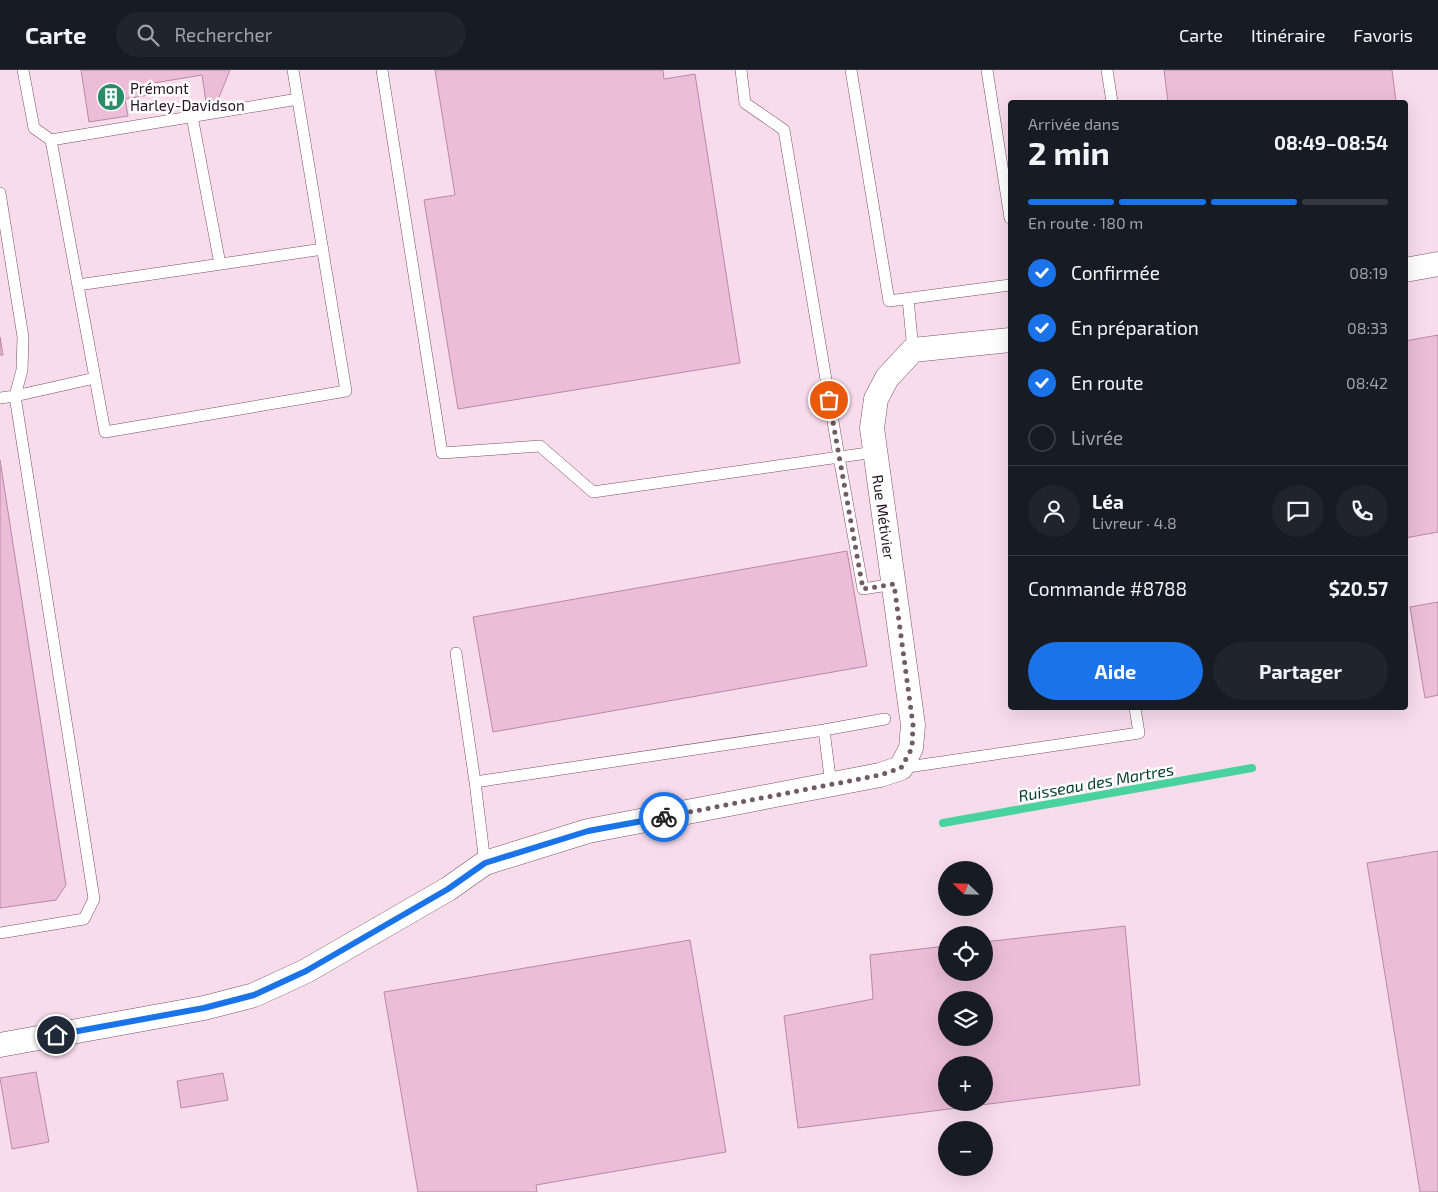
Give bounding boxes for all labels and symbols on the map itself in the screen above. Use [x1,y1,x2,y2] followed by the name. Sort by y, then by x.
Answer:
[130,79,245,114] place label: Prémont Harley-Davidson
[96,82,126,112] building icon: Prémont Harley-Davidson
[808,379,850,421] pin
[869,473,899,561] street label: Rue Métivier
[1017,759,1175,805] water label: Ruisseau des Martres
[639,792,689,842] courier
[938,861,992,916] north arrow
[35,1014,77,1056] pin

